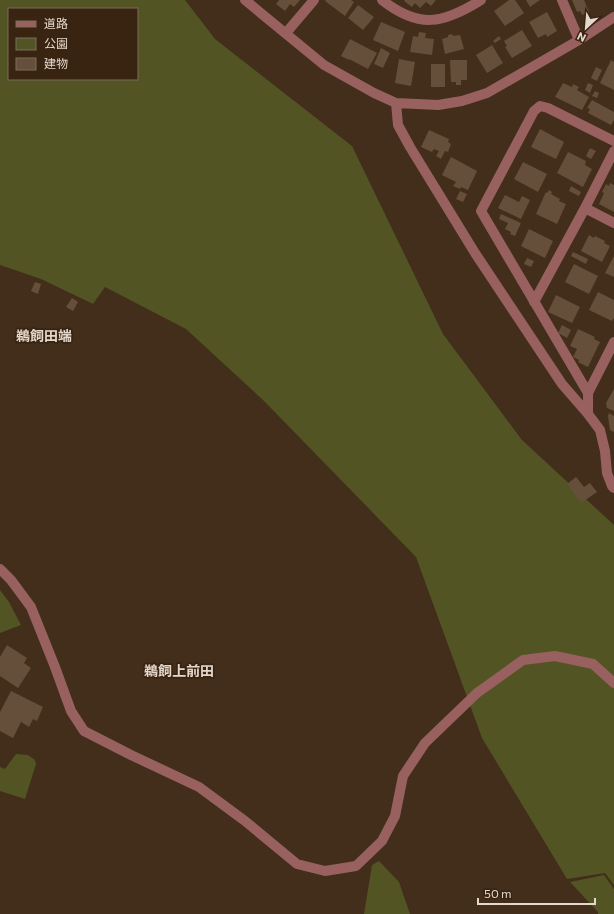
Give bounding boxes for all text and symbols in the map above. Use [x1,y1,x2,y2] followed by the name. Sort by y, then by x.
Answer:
[8,8,138,80] legend
[566,8,606,48] north arrow
[44,16,68,30] text: 道路
[575,30,588,45] text: N
[44,36,68,50] text: 公園
[44,56,68,70] text: 建物
[16,327,72,344] district label: 鵜飼田端
[144,662,214,679] district label: 鵜飼上前田
[478,880,595,906] scale bar
[484,886,512,900] text: 50 m

